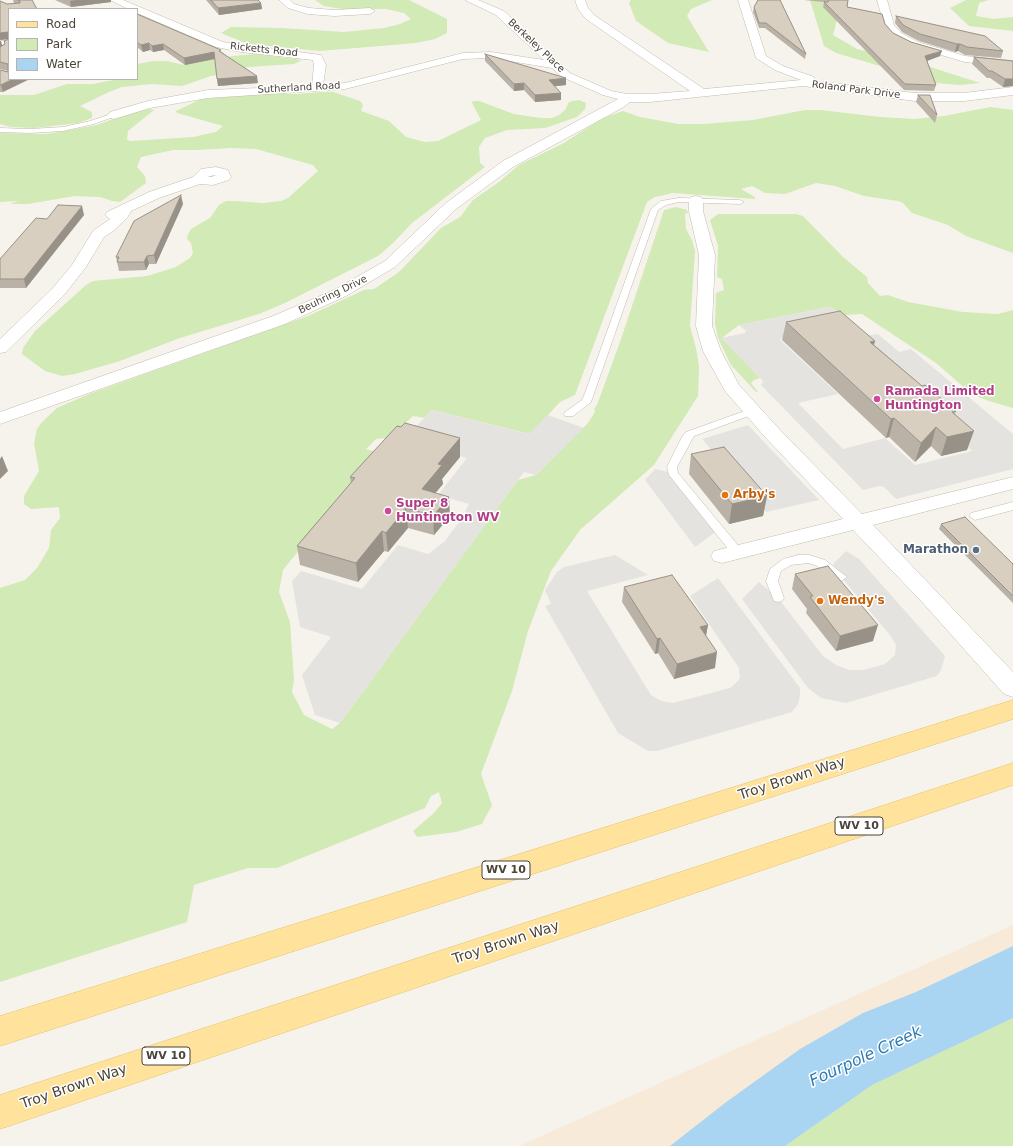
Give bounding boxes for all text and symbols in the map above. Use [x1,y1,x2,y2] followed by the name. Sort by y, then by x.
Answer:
[8,8,138,80] legend
[46,17,76,31] text: Road
[505,17,567,75] street label: Berkeley Place
[46,37,72,51] text: Park
[229,40,299,60] street label: Ricketts Road
[46,57,81,71] text: Water
[811,79,901,101] street label: Roland Park Drive
[257,80,341,96] street label: Sutherland Road
[297,273,369,317] street label: Beuhring Drive
[885,385,995,413] place label: Ramada Limited Huntington
[872,394,882,404] marker: Ramada Limited Huntington
[733,488,775,502] place label: Arby's
[720,490,730,500] marker: Arby's
[396,497,499,525] place label: Super 8 Huntington WV
[383,506,393,516] marker: Super 8 Huntington WV
[903,543,968,557] place label: Marathon
[971,545,981,555] marker: Marathon
[828,594,885,608] place label: Wendy's
[815,596,825,606] marker: Wendy's
[736,754,848,804] street label: Troy Brown Way
[835,817,883,835] road number: WV 10
[482,861,530,879] road number: WV 10
[450,918,562,968] street label: Troy Brown Way
[807,1023,925,1091] water label: Fourpole Creek
[142,1047,190,1065] road number: WV 10
[19,1061,129,1113] street label: Troy Brown Way

